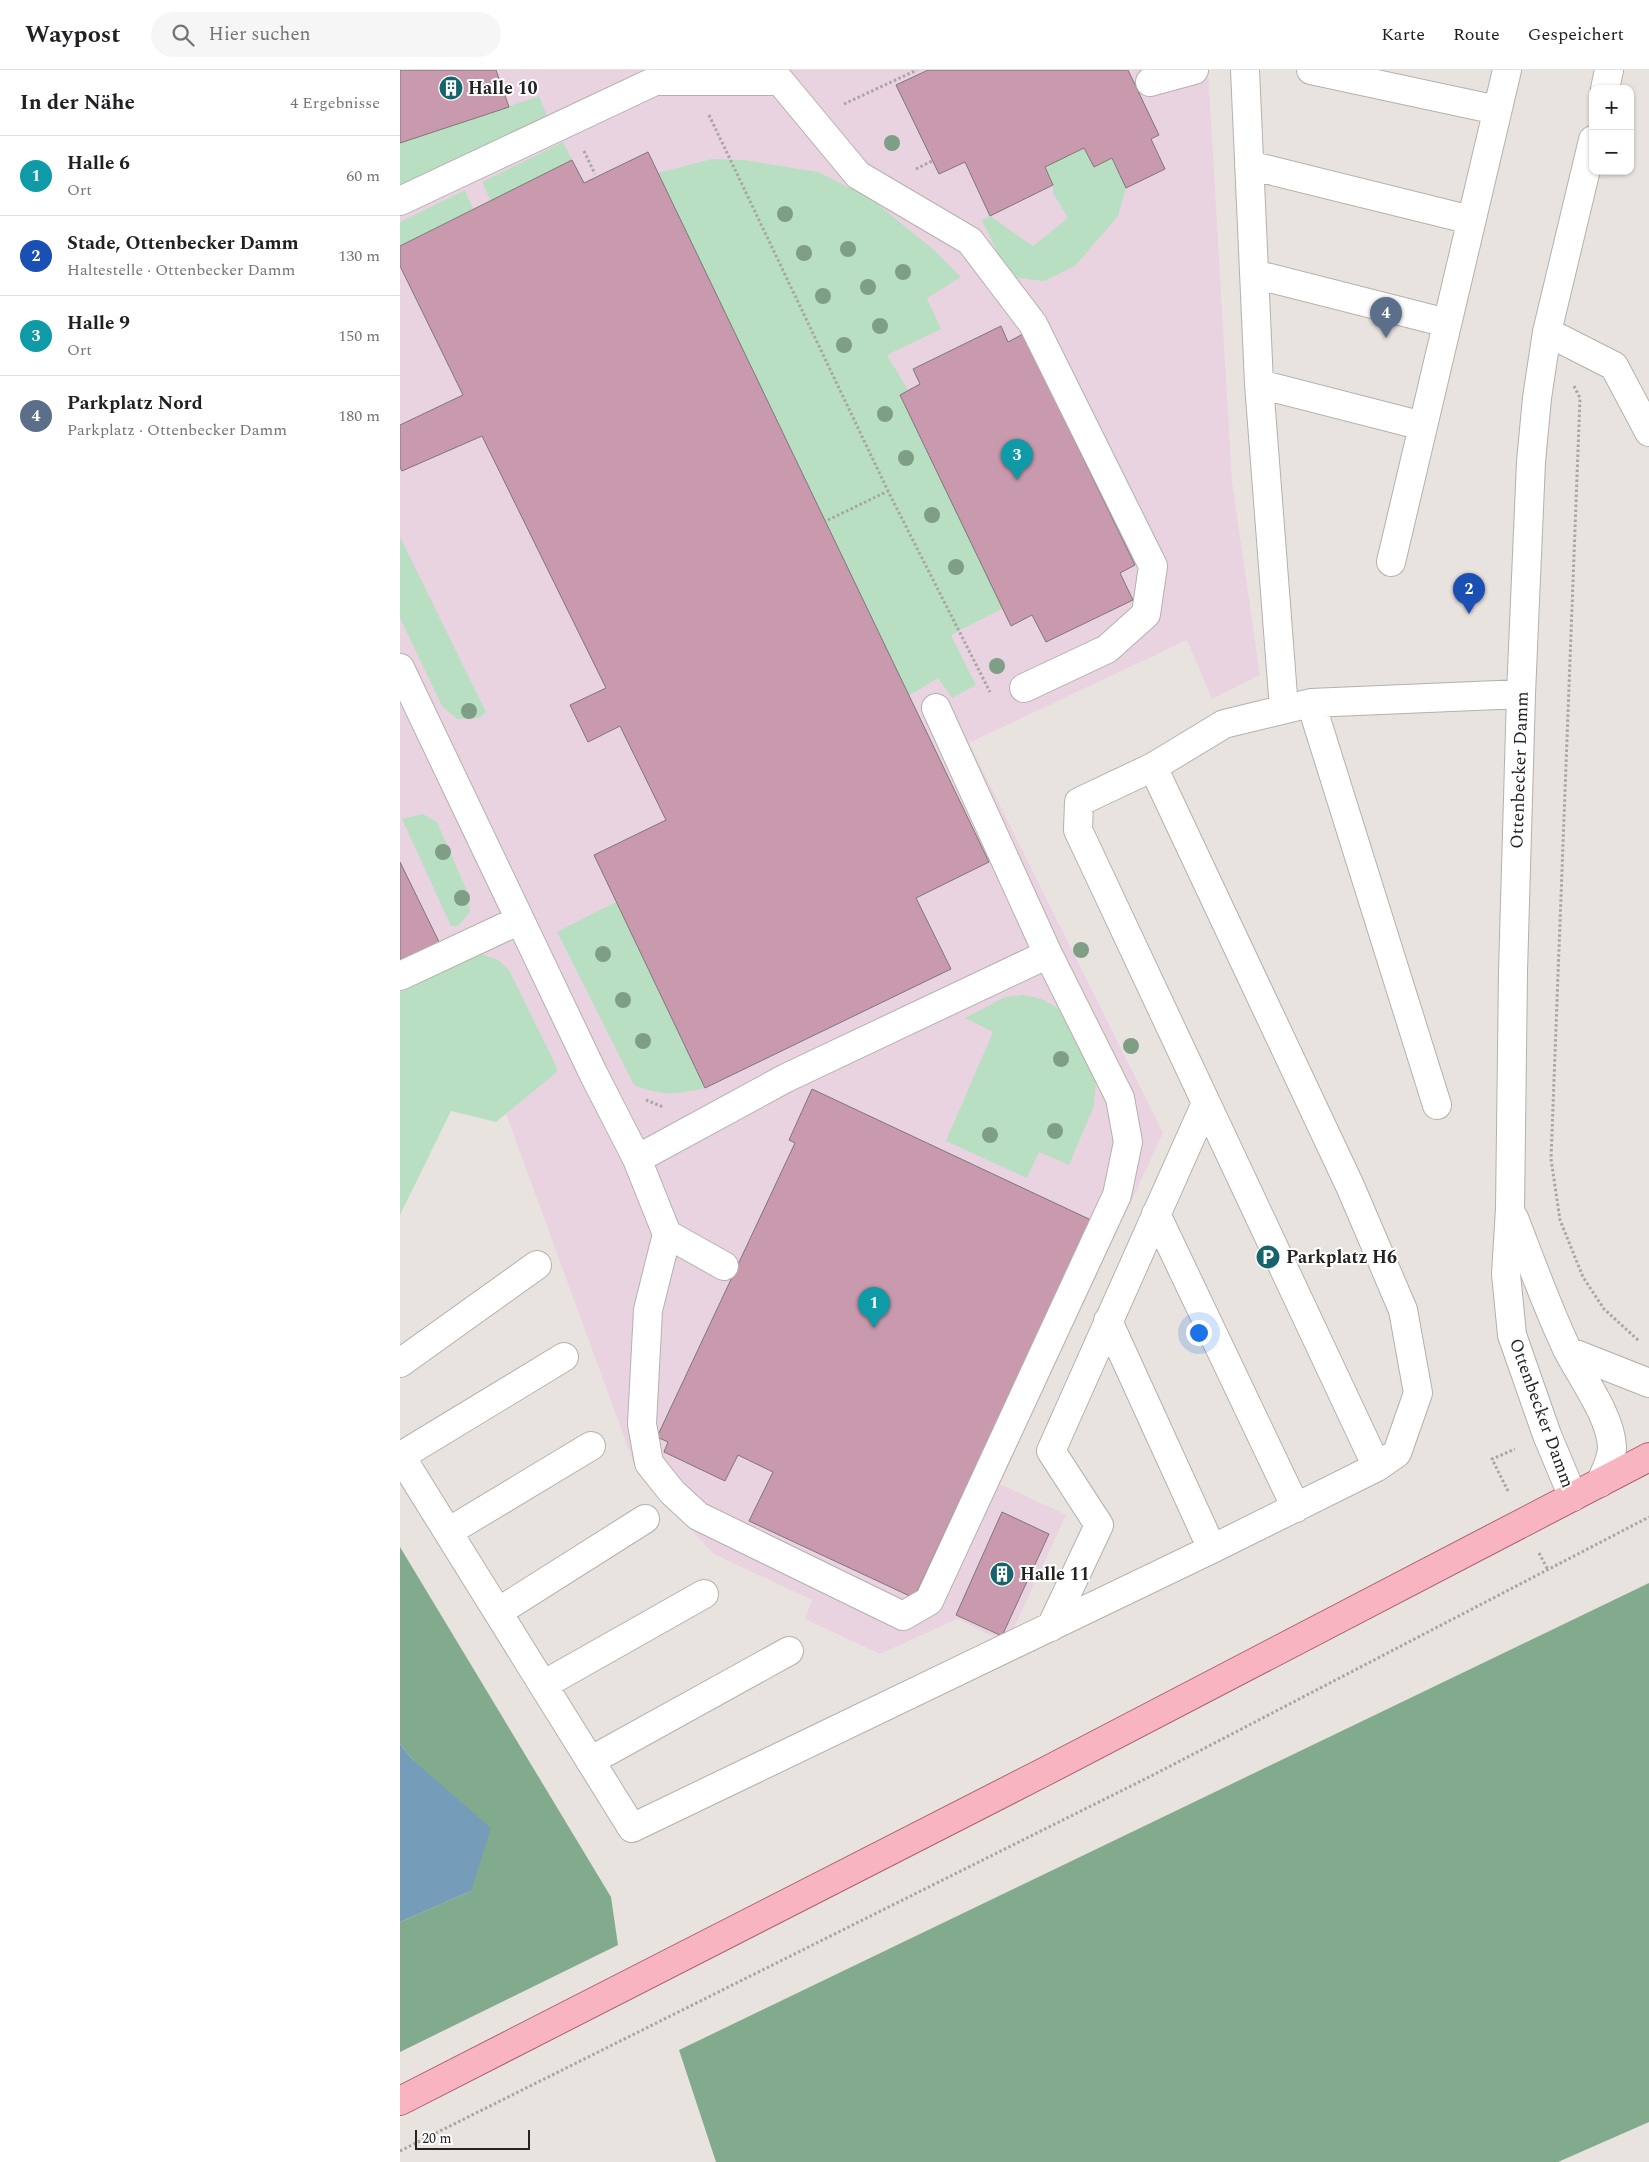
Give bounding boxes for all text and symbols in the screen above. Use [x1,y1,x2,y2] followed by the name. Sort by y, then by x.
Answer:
[151,12,501,57] search box
[25,17,121,53] text: Waypost
[209,20,311,49] text: Hier suchen
[169,21,197,49] icon: search
[1381,21,1425,48] text: Karte
[1453,21,1500,48] text: Route
[1528,21,1624,48] text: Gespeichert
[438,75,464,101] building icon: Halle 10
[468,75,538,102] place label: Halle 10
[1589,85,1634,175] map controls
[1589,85,1634,130] button: +
[20,87,135,119] text: In der Nähe
[290,91,380,115] text: 4 Ergebnisse
[1589,130,1634,175] button: −
[67,149,130,178] text: Halle 6
[32,164,40,188] text: 1
[346,164,380,188] text: 60 m
[67,178,92,202] text: Ort
[67,229,299,258] text: Stade, Ottenbecker Damm
[32,244,40,268] text: 2
[338,244,380,268] text: 130 m
[67,258,295,282] text: Haltestelle · Ottenbecker Damm
[1370,297,1402,338] pin: 4
[67,309,130,338] text: Halle 9
[32,324,40,348] text: 3
[338,324,380,348] text: 150 m
[67,338,92,362] text: Ort
[67,389,203,418] text: Parkplatz Nord
[32,404,40,428] text: 4
[338,404,380,428] text: 180 m
[67,418,287,442] text: Parkplatz · Ottenbecker Damm
[1001,439,1033,480] pin: 3
[1453,573,1485,614] pin: 2
[1503,691,1536,849] street label: Ottenbecker Damm
[1255,1244,1281,1270] parking icon: Parkplatz H6
[1286,1244,1397,1271] place label: Parkplatz H6
[858,1287,890,1328] pin: 1
[1186,1320,1212,1346] your location
[1502,1335,1581,1492] street label: Ottenbecker Damm
[989,1561,1015,1587] building icon: Halle 11
[1020,1561,1090,1588] place label: Halle 11
[415,2127,530,2150] scale bar
[422,2128,452,2149] text: 20 m

